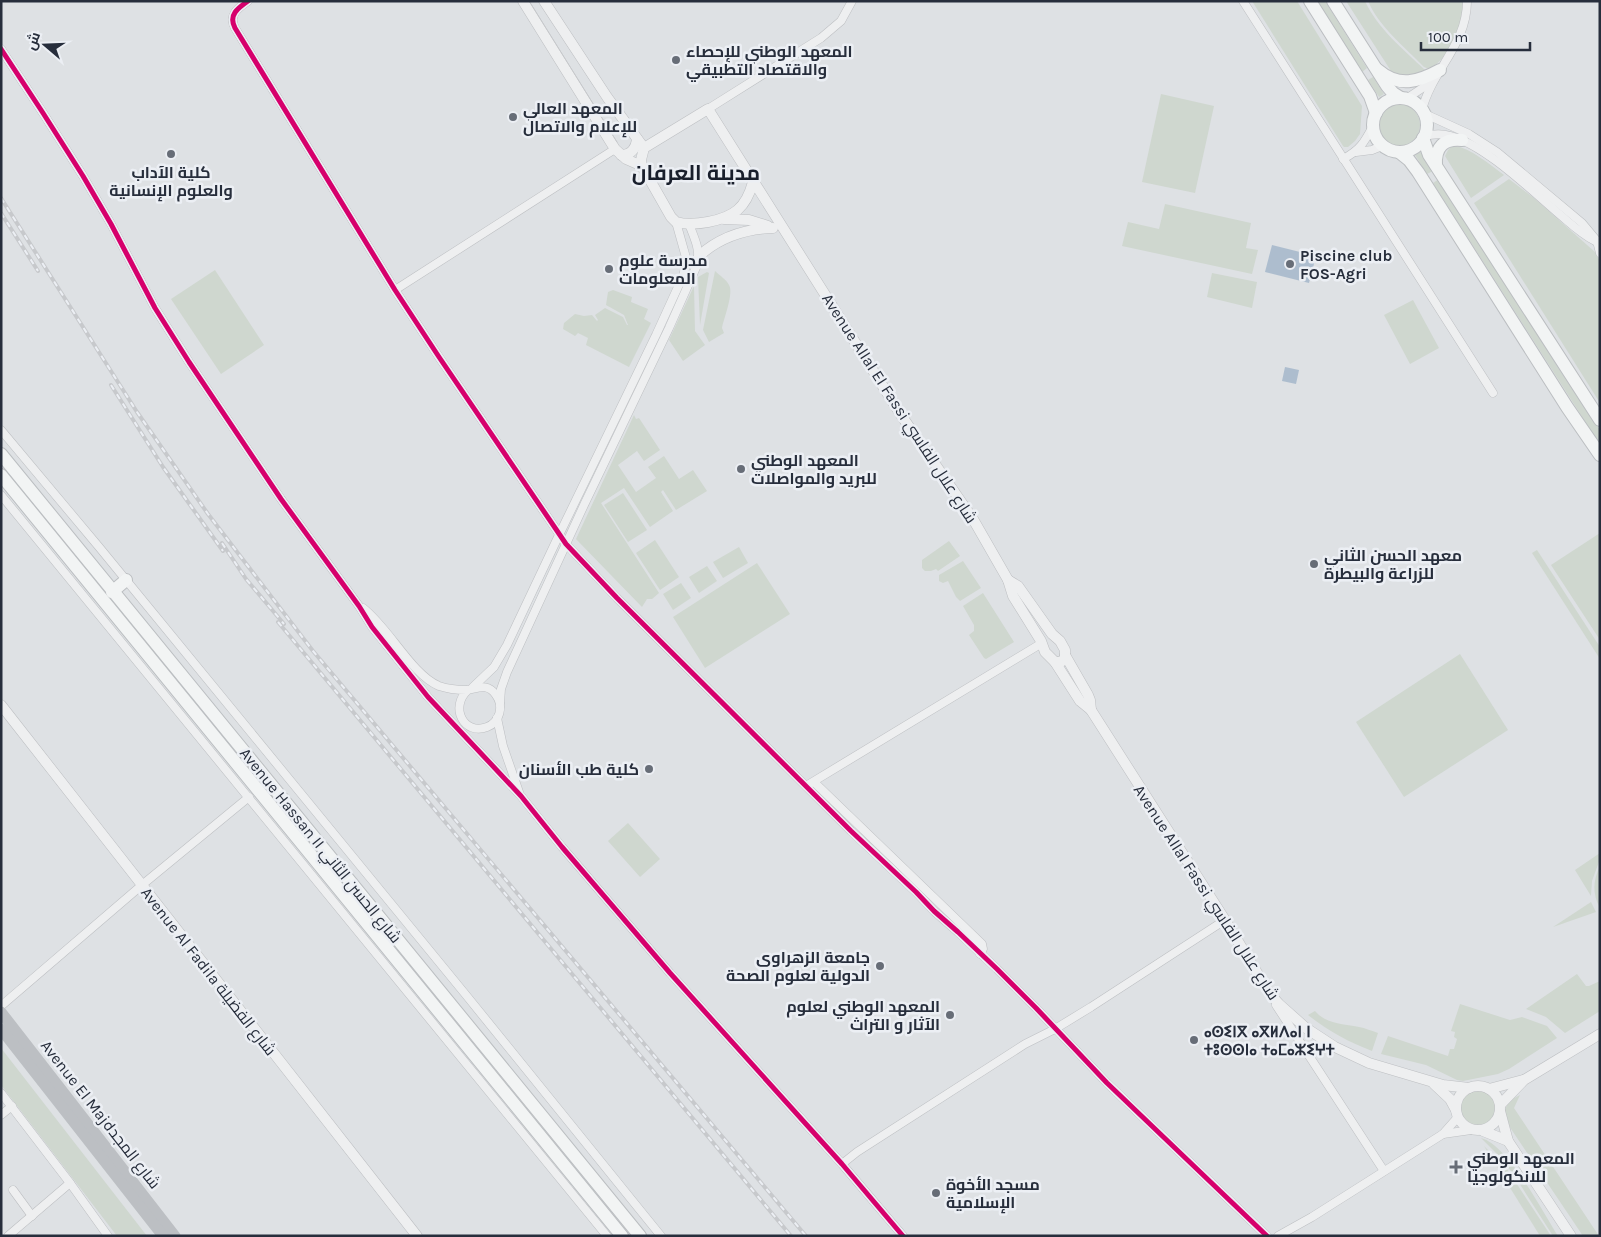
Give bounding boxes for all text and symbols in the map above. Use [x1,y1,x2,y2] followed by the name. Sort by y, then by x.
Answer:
[20,20,70,70] north arrow
[1421,20,1530,52] scale bar
[1428,28,1468,46] text: 100 m
[22,30,44,52] text: ش
[686,42,853,82] place label: المعهد الوطني للإحصاء والاقتصاد التطبيقي
[670,54,682,66] marker: المعهد الوطني للإحصاء والاقتصاد التطبيقي
[523,99,637,138] place label: المعهد العالي للإعلام والاتصال
[507,111,519,123] marker: المعهد العالي للإعلام والاتصال
[165,148,177,160] marker: كلية الآداب والعلوم الإنسانية
[632,161,760,185] district label: مدينة العرفان
[109,163,233,202] place label: كلية الآداب والعلوم الإنسانية
[1300,246,1393,283] place label: Piscine club FOS-Agri
[619,251,707,288] place label: مدرسة علوم المعلومات
[1284,258,1296,270] marker: Piscine club FOS-Agri
[603,263,615,275] marker: مدرسة علوم المعلومات
[816,290,981,528] street label: Avenue Allal El Fassi شارع علال الفاسي
[751,451,877,488] place label: المعهد الوطني للبريد والمواصلات
[735,463,747,475] marker: المعهد الوطني للبريد والمواصلات
[1324,546,1462,583] place label: معهد الحسن الثاني للزراعة والبيطرة
[1308,558,1320,570] marker: معهد الحسن الثاني للزراعة والبيطرة
[233,744,405,949] street label: Avenue Hassan II شارع الحسن الثاني
[519,760,639,779] place label: كلية طب الأسنان
[643,763,655,775] marker: كلية طب الأسنان
[1127,781,1283,1005] street label: Avenue Allal Fassi شارع علال الفاسي
[135,883,280,1060] street label: Avenue Al Fadila شارع الفضيلة
[726,948,870,987] place label: جامعة الزهراوي الدولية لعلوم الصحة
[874,960,886,972] marker: جامعة الزهراوي الدولية لعلوم الصحة
[786,997,940,1034] place label: المعهد الوطني لعلوم الآثار و التراث
[944,1009,956,1021] marker: المعهد الوطني لعلوم الآثار و التراث
[1204,1022,1335,1059] place label: ⴰⵙⵉⵏⴳ ⴰⴳⵍⴷⴰⵏ ⵏ ⵜⵓⵙⵙⵏⴰ ⵜⴰⵎⴰⵣⵉⵖⵜ
[1188,1034,1200,1046] marker: ⴰⵙⵉⵏⴳ ⴰⴳⵍⴷⴰⵏ ⵏ ⵜⵓⵙⵙⵏⴰ ⵜⴰⵎⴰⵣⵉⵖⵜ
[35,1036,164,1194] street label: Avenue El Majdشارع المجد
[1467,1149,1575,1186] place label: المعهد الوطني للانكولوجيا
[1449,1160,1463,1174] marker: المعهد الوطني للانكولوجيا
[946,1175,1040,1214] place label: مسجد الأخوة الإسلامية
[930,1187,942,1199] marker: مسجد الأخوة الإسلامية

